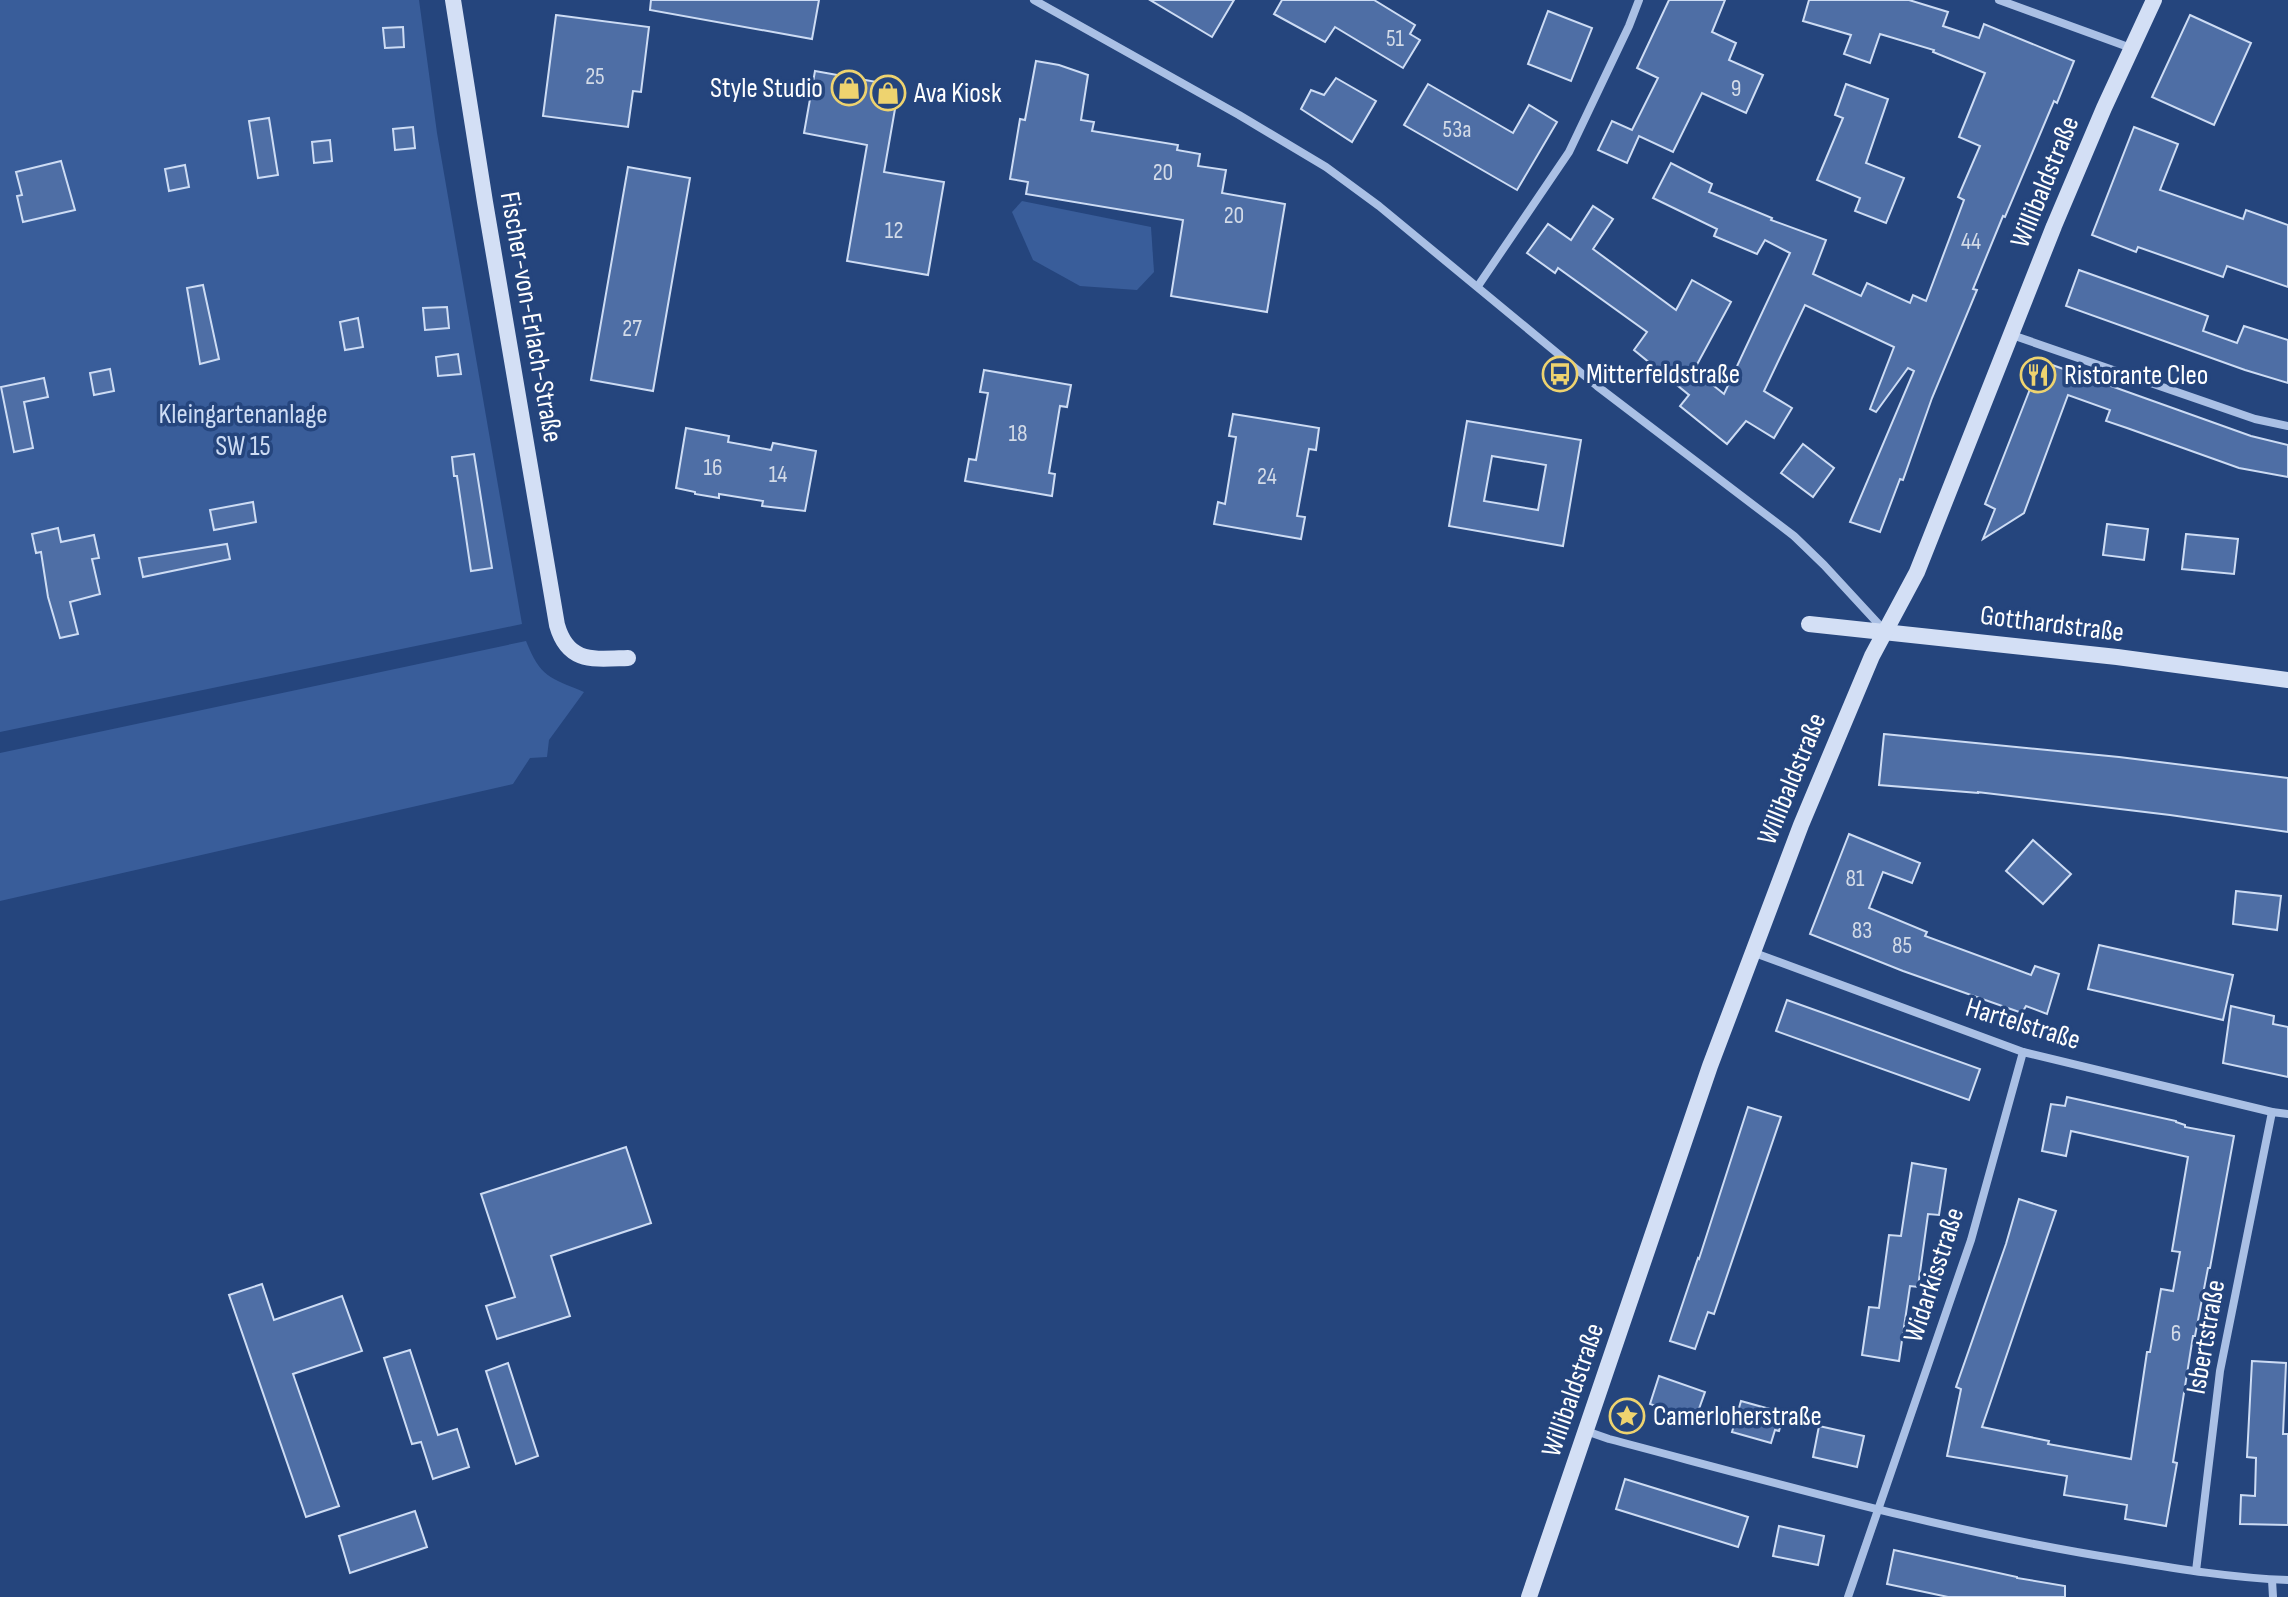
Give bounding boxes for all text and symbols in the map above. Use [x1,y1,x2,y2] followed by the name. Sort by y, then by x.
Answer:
[1386,24,1405,53] house number: 51
[585,62,605,91] house number: 25
[830,69,868,107] shop icon: Style Studio
[710,72,823,105] place label: Style Studio
[869,74,907,112] shop icon: Ava Kiosk
[1731,74,1741,103] house number: 9
[913,77,1002,110] place label: Ava Kiosk
[2004,111,2086,253] street label: Willibaldstraße
[1443,115,1471,144] house number: 53a
[1153,158,1173,187] house number: 20
[493,189,569,445] street label: Fischer-von-Erlach-Straße
[1224,201,1244,230] house number: 20
[885,216,903,245] house number: 12
[1961,227,1981,256] house number: 44
[622,314,642,343] house number: 27
[1541,355,1579,393] bus stop icon: Mitterfeldstraße
[2019,356,2057,394] restaurant icon: Ristorante Cleo
[1586,358,1740,391] place label: Mitterfeldstraße
[2064,359,2208,392] place label: Ristorante Cleo
[159,398,327,463] park label: Kleingartenanlage SW 15
[1009,419,1027,448] house number: 18
[704,453,722,482] house number: 16
[769,460,787,489] house number: 14
[1257,462,1277,491] house number: 24
[1978,599,2126,649] street label: Gotthardstraße
[1751,708,1833,850] street label: Willibaldstraße
[1846,864,1865,893] house number: 81
[1852,916,1872,945] house number: 83
[1892,931,1912,960] house number: 85
[1962,991,2084,1057] street label: Hartelstraße
[1897,1204,1971,1346] street label: Widarkisstraße
[2180,1277,2232,1397] street label: Isbertstraße
[1535,1319,1611,1461] street label: Willibaldstraße
[2171,1319,2181,1348] house number: 6
[1608,1397,1646,1435] place icon: Camerloherstraße
[1653,1400,1822,1433] place label: Camerloherstraße

